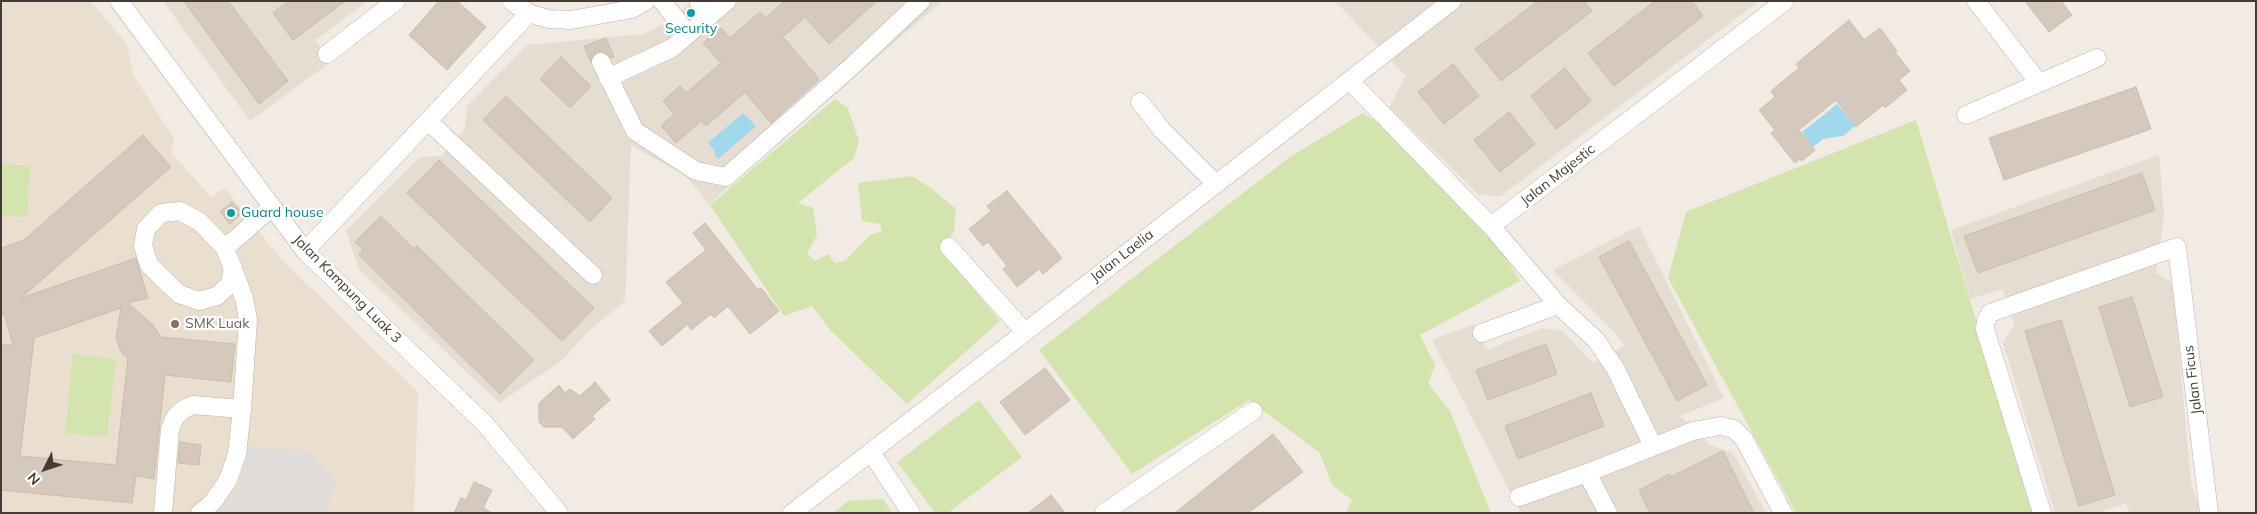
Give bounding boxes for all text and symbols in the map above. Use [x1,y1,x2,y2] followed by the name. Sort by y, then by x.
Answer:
[685,7,697,19] marker: Security
[665,21,717,37] place label: Security
[1517,141,1599,209] street label: Jalan Majestic
[241,205,324,221] place label: Guard house
[225,207,237,219] marker: Guard house
[1087,226,1157,286] street label: Jalan Laelia
[289,231,405,347] street label: Jalan Kampung Luak 3
[185,316,249,332] place label: SMK Luak
[169,318,181,330] marker: SMK Luak
[2180,344,2206,416] street label: Jalan Ficus
[20,444,70,494] north arrow
[23,469,44,489] text: N

